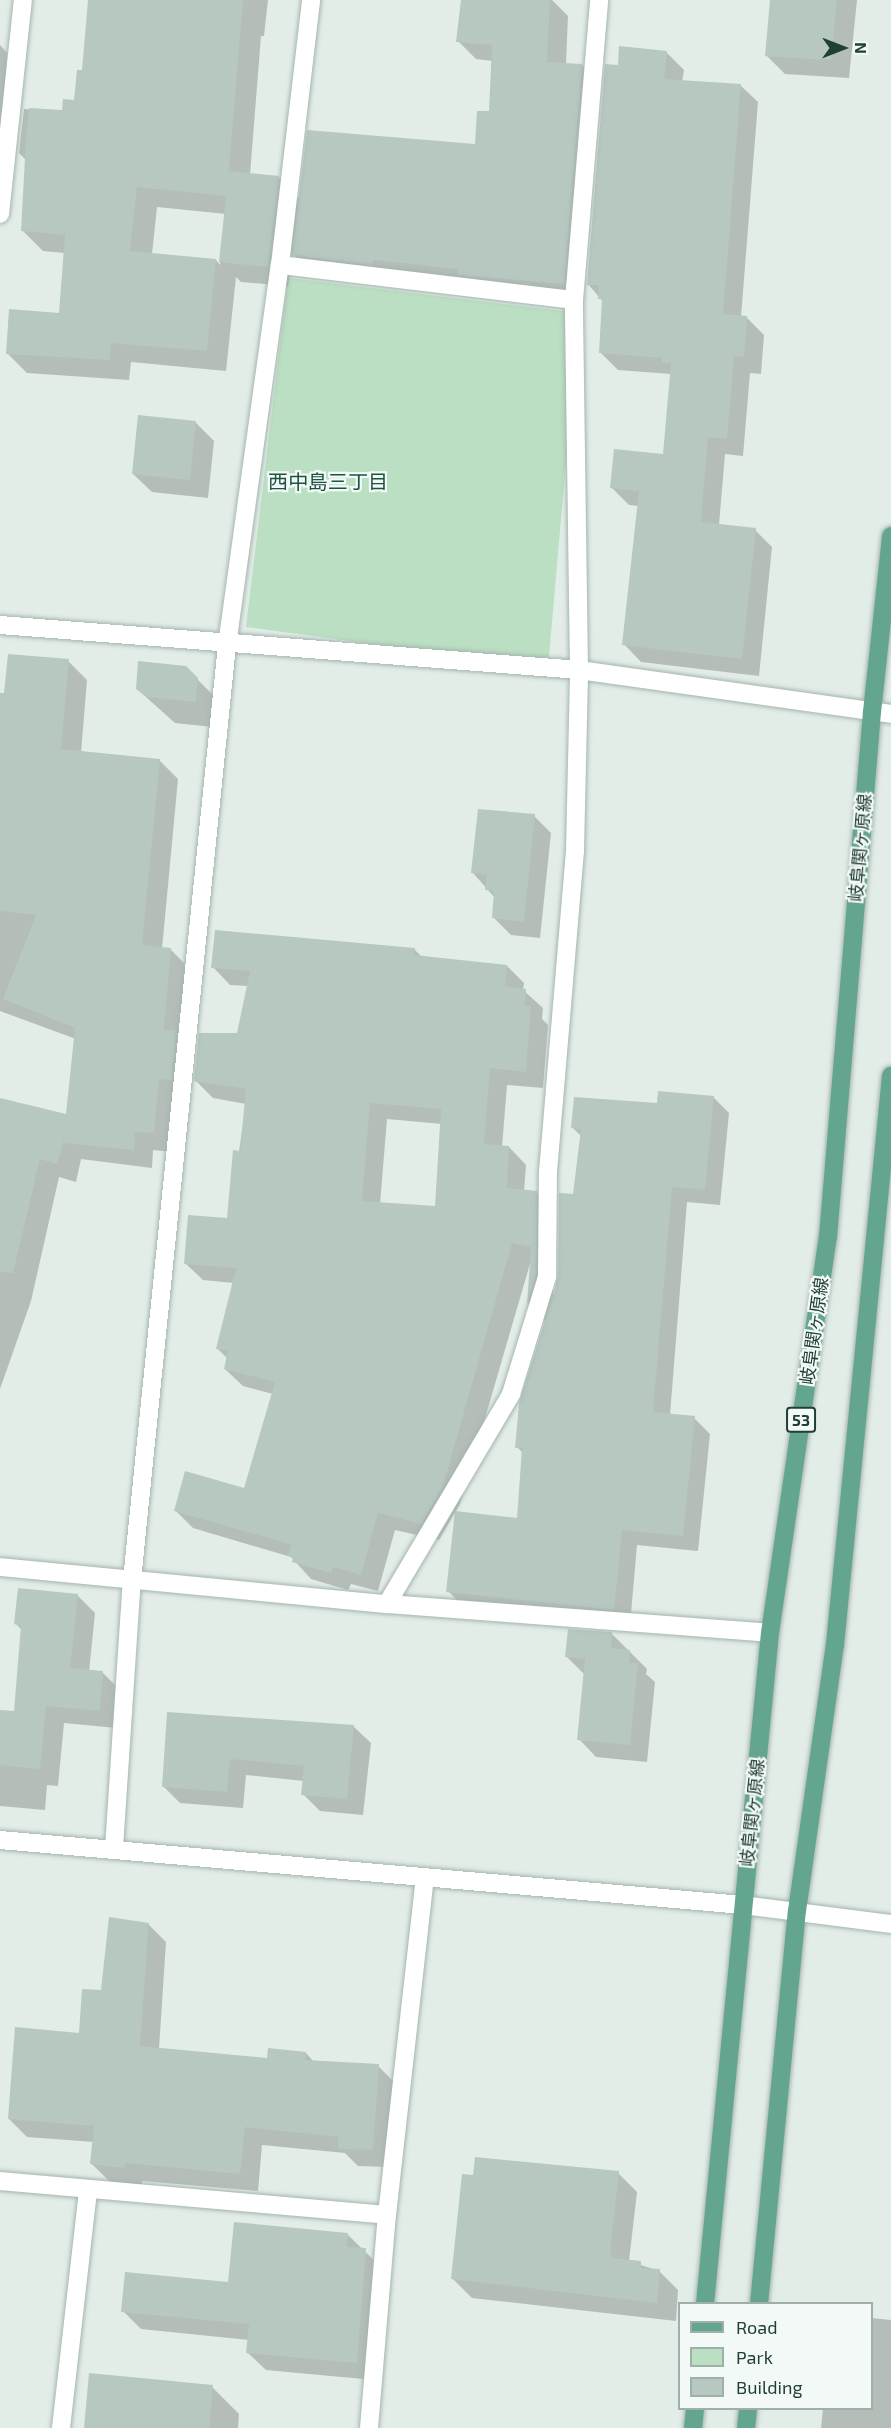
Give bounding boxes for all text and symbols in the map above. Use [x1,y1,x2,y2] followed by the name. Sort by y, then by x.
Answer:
[813,18,873,78] north arrow
[852,42,871,54] text: N
[268,469,388,493] district label: 西中島三丁目
[845,793,875,903] street label: 岐阜関ヶ原線
[796,1276,832,1386] street label: 岐阜関ヶ原線
[786,1407,816,1433] road number: 53
[736,1758,768,1868] street label: 岐阜関ヶ原線
[678,2302,873,2410] legend
[736,2316,777,2338] text: Road
[736,2346,773,2368] text: Park
[736,2376,803,2398] text: Building

